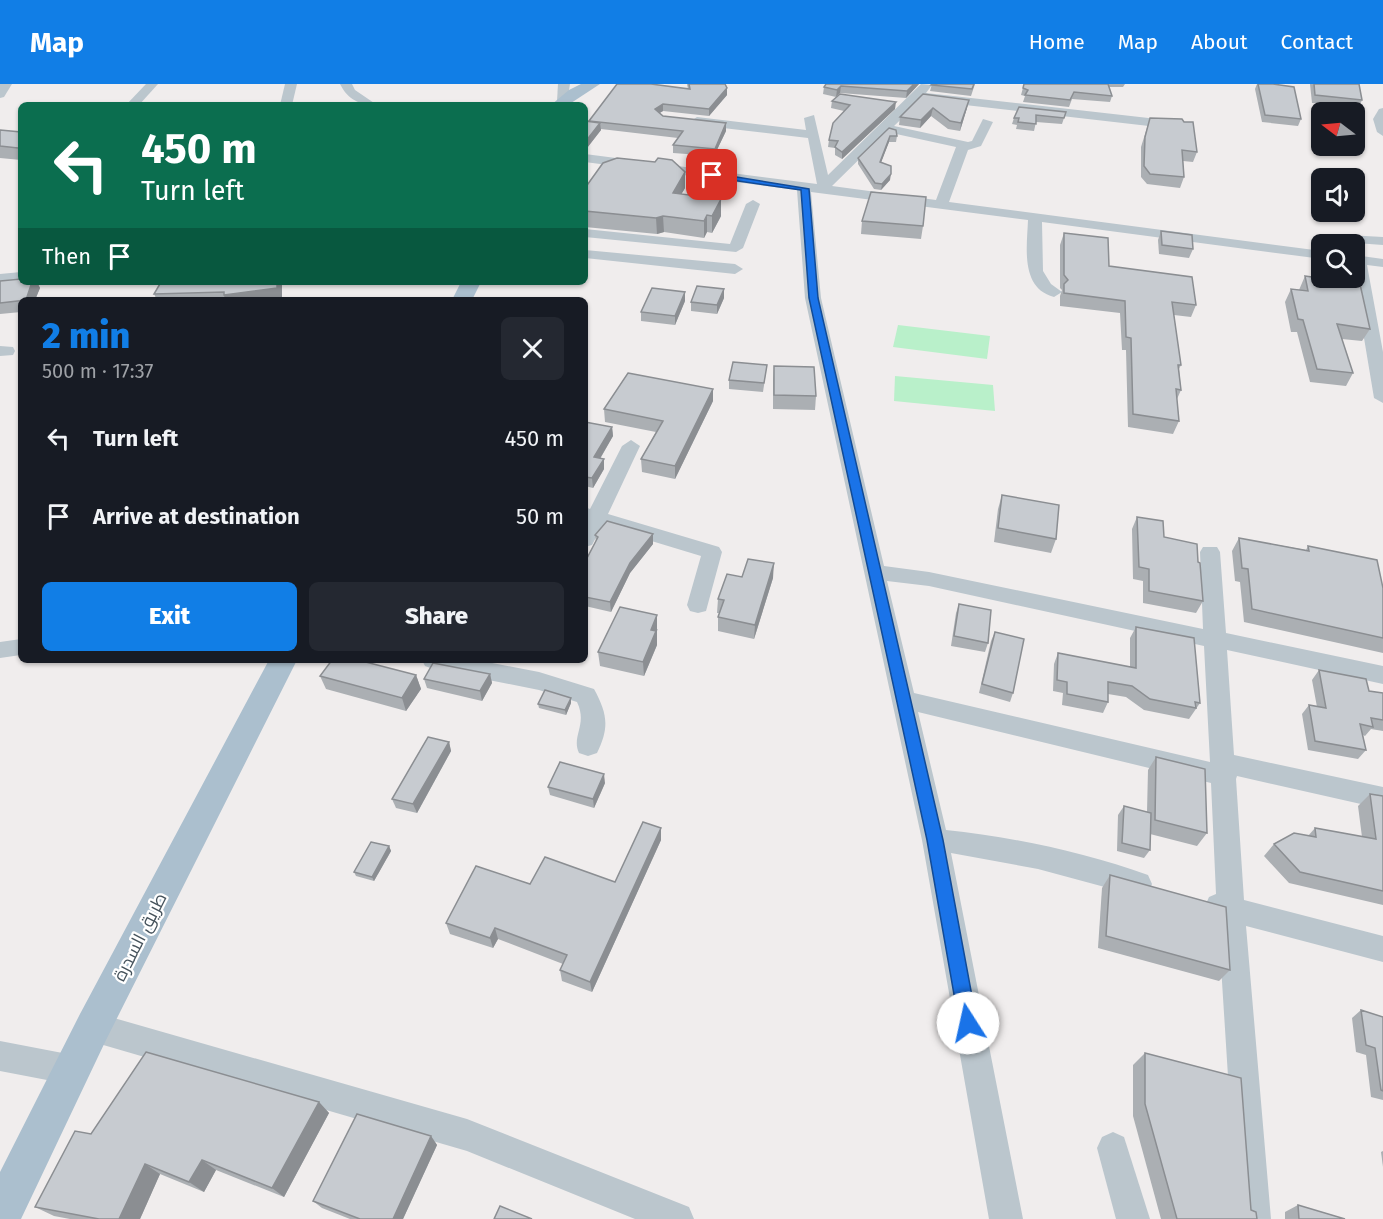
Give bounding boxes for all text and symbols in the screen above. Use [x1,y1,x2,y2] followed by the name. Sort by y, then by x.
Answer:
[30,26,84,59] text: Map
[1029,29,1085,55] text: Home
[1118,29,1158,55] text: Map
[1191,29,1248,55] text: About
[1281,29,1353,55] text: Contact
[1311,102,1365,156] north arrow
[1311,102,1365,288] map controls
[141,124,257,174] text: 450 m
[42,126,120,204] icon: left
[686,149,737,200] pin
[695,158,728,191] icon: arrive
[1311,168,1365,222] button: sound
[141,175,244,207] text: Turn left
[1311,234,1365,288] button: search
[103,240,136,273] icon: arrive
[42,243,91,270] text: Then
[42,314,130,358] text: 2 min
[501,317,564,380] button: close
[42,359,153,383] text: 500 m · 17:37
[42,422,75,455] icon: left
[93,425,178,452] text: Turn left
[505,425,564,452] text: 450 m
[42,500,75,533] icon: arrive
[93,503,300,530] text: Arrive at destination
[516,503,564,530] text: 50 m
[42,582,297,651] button: Exit
[309,582,564,651] button: Share
[108,889,172,985] street label: طريق السدرة
[936,991,1000,1055] position arrow

